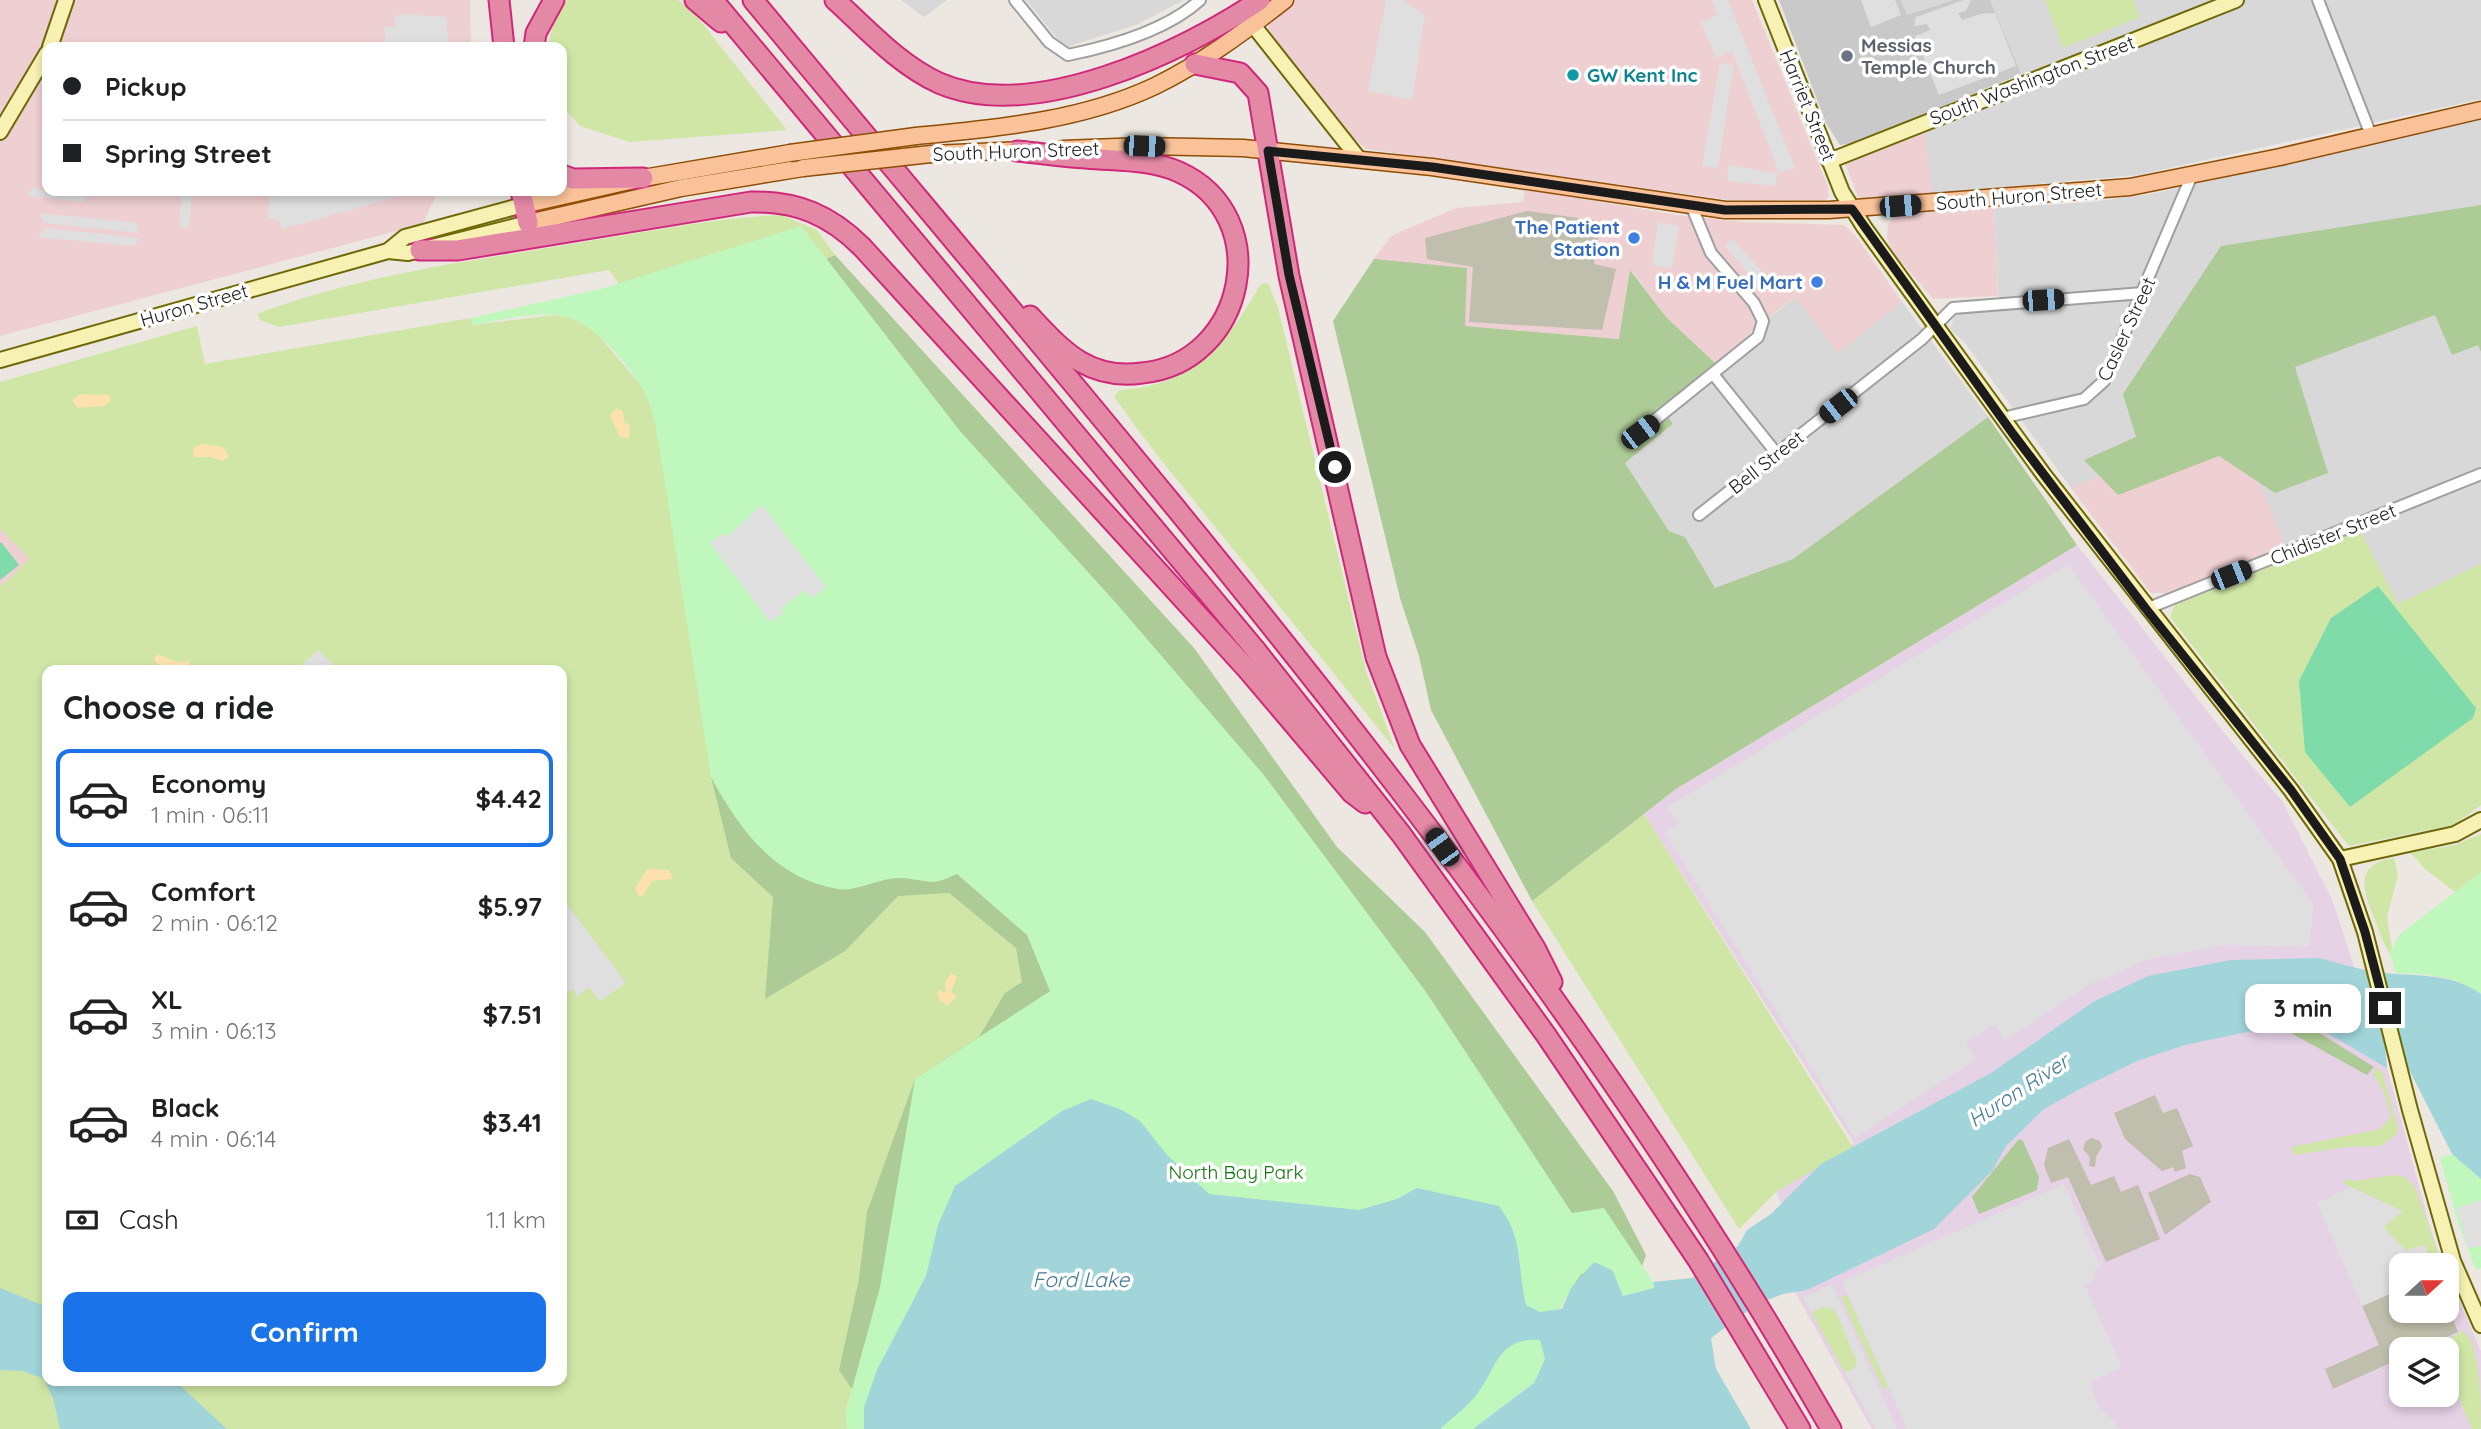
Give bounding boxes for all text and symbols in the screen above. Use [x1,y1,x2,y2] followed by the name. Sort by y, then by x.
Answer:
[1926,30,2138,130] street label: South Washington Street
[1861,33,1996,79] place label: Messias Temple Church
[1775,46,1841,164] street label: Harriet Street
[1839,48,1855,64] marker: Messias Temple Church
[1587,63,1697,87] place label: GW Kent Inc
[1565,67,1581,83] marker: GW Kent Inc
[105,70,187,103] text: Pickup
[1123,135,1166,157] car
[932,136,1100,166] street label: South Huron Street
[105,137,272,170] text: Spring Street
[1935,177,2103,215] street label: South Huron Street
[1879,194,1922,218] car
[1515,215,1620,261] place label: The Patient Station
[1626,230,1642,246] marker: The Patient Station
[1658,270,1803,294] place label: H & M Fuel Mart
[2091,273,2161,385] street label: Casler Street
[1809,274,1825,290] marker: H & M Fuel Mart
[137,278,251,332] street label: Huron Street
[2022,288,2065,312] car
[1815,385,1862,427] car
[1617,411,1664,453] car
[1724,425,1808,499] street label: Bell Street
[1319,451,1351,483] route start
[2267,498,2399,570] street label: Chidister Street
[2208,557,2255,593] car
[63,687,275,727] text: Choose a ride
[67,767,130,830] icon: car
[151,767,266,800] text: Economy
[475,782,542,815] text: $4.42
[151,800,269,829] text: 1 min · 06:11
[1422,824,1463,870] car
[67,875,130,938] icon: car
[151,875,256,908] text: Comfort
[478,890,542,923] text: $5.97
[151,908,278,937] text: 2 min · 06:12
[67,983,130,1046] icon: car
[151,983,183,1016] text: XL
[2245,984,2360,1032] callout: 3 min
[2369,992,2401,1024] route end
[2273,994,2333,1023] text: 3 min
[482,998,542,1031] text: $7.51
[151,1016,277,1045] text: 3 min · 06:13
[1963,1046,2076,1132] water label: Huron River
[67,1091,130,1154] icon: car
[151,1091,220,1124] text: Black
[482,1106,542,1139] text: $3.41
[151,1124,276,1153] text: 4 min · 06:14
[1168,1160,1304,1184] park label: North Bay Park
[63,1201,101,1239] icon: cash
[119,1203,179,1236] text: Cash
[486,1205,546,1234] text: 1.1 km
[2389,1253,2459,1323] north arrow
[2389,1253,2459,1407] map controls
[1033,1266,1131,1292] water label: Ford Lake
[63,1292,546,1372] button: Confirm
[2389,1337,2459,1407] button: layers

